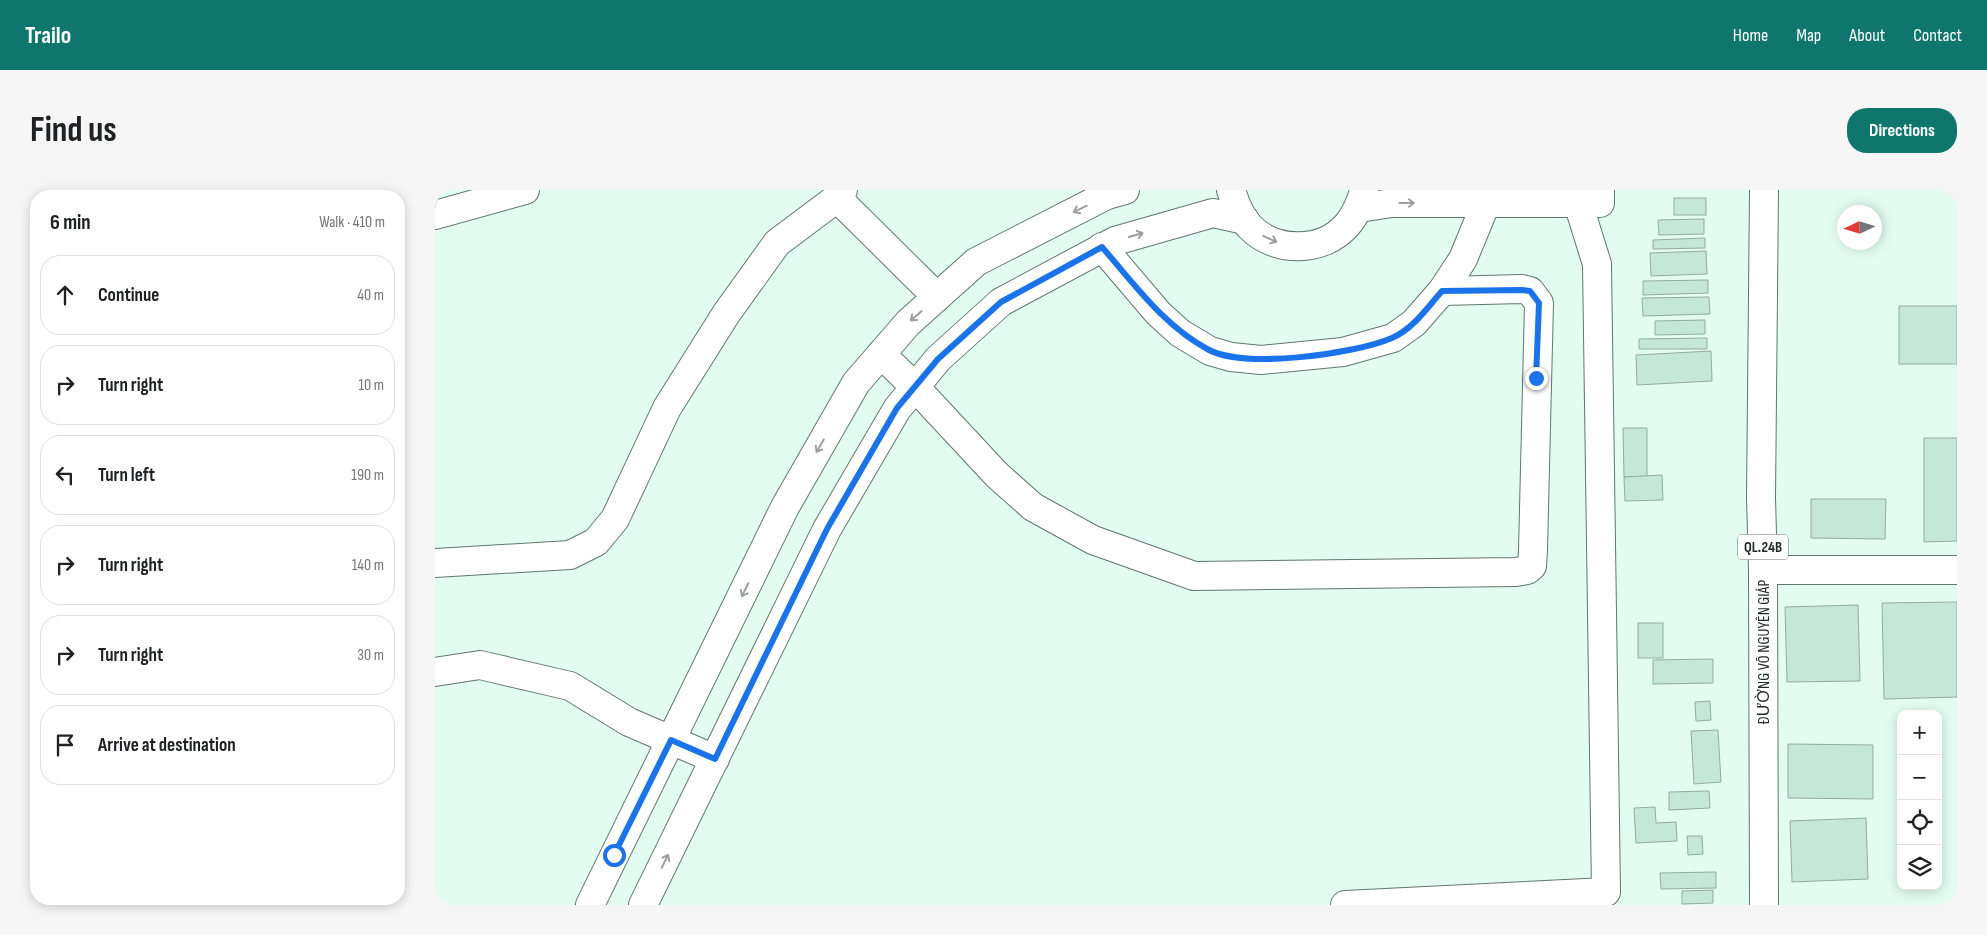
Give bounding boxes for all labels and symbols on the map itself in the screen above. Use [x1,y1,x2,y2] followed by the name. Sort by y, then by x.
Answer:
[1398,198,1415,208] one-way arrow
[1073,205,1088,214] one-way arrow
[1837,205,1882,250] north arrow
[1128,229,1144,239] one-way arrow
[1262,235,1277,245] one-way arrow
[909,310,922,322] one-way arrow
[1525,367,1548,390] route end
[815,438,824,453] one-way arrow
[1738,534,1788,560] road number: QL.24B
[1754,580,1774,724] street label: ĐƯỜNG VÕ NGUYÊN GIÁP
[740,582,749,597] one-way arrow
[603,844,626,867] route start
[660,854,670,869] one-way arrow

